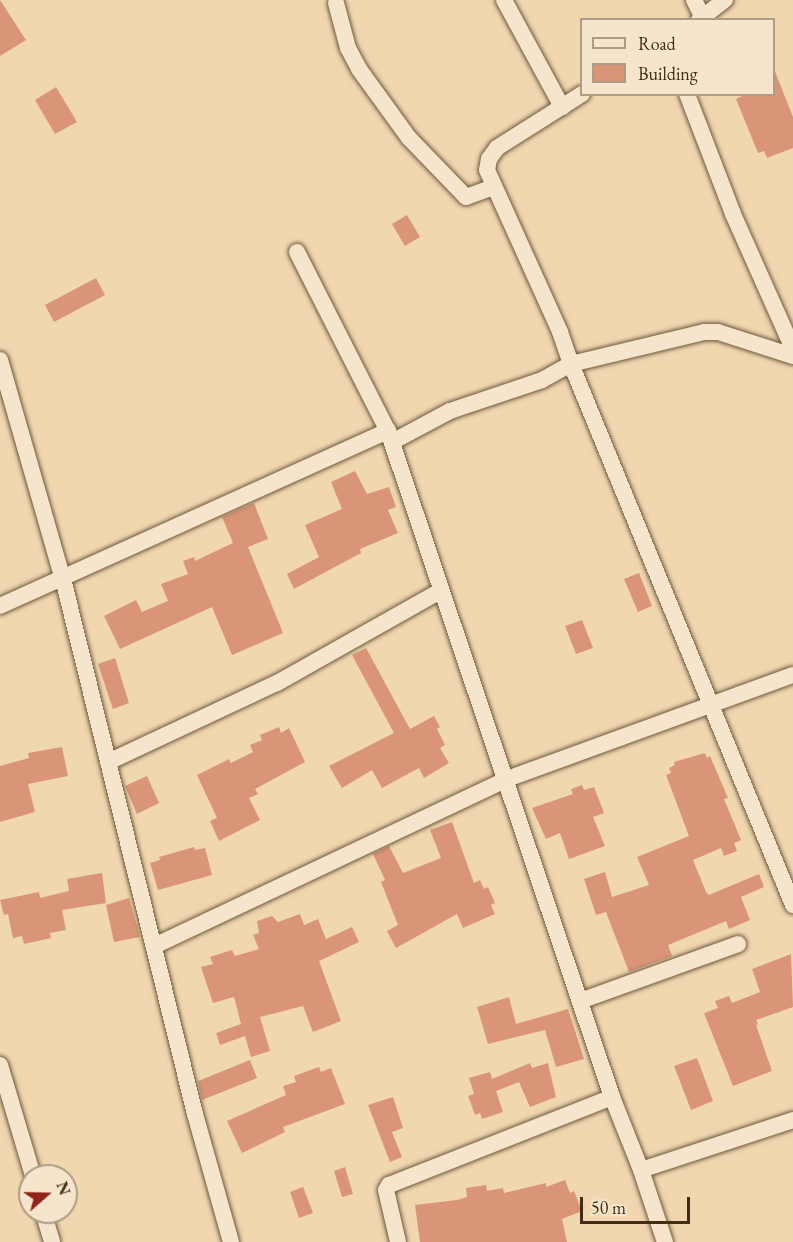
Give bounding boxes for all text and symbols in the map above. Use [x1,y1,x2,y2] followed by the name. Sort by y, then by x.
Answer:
[580,18,775,96] legend
[638,32,676,55] text: Road
[638,62,698,85] text: Building
[18,1164,78,1224] north arrow
[51,1179,76,1198] text: N
[583,1185,692,1223] scale bar
[591,1196,626,1219] text: 50 m

